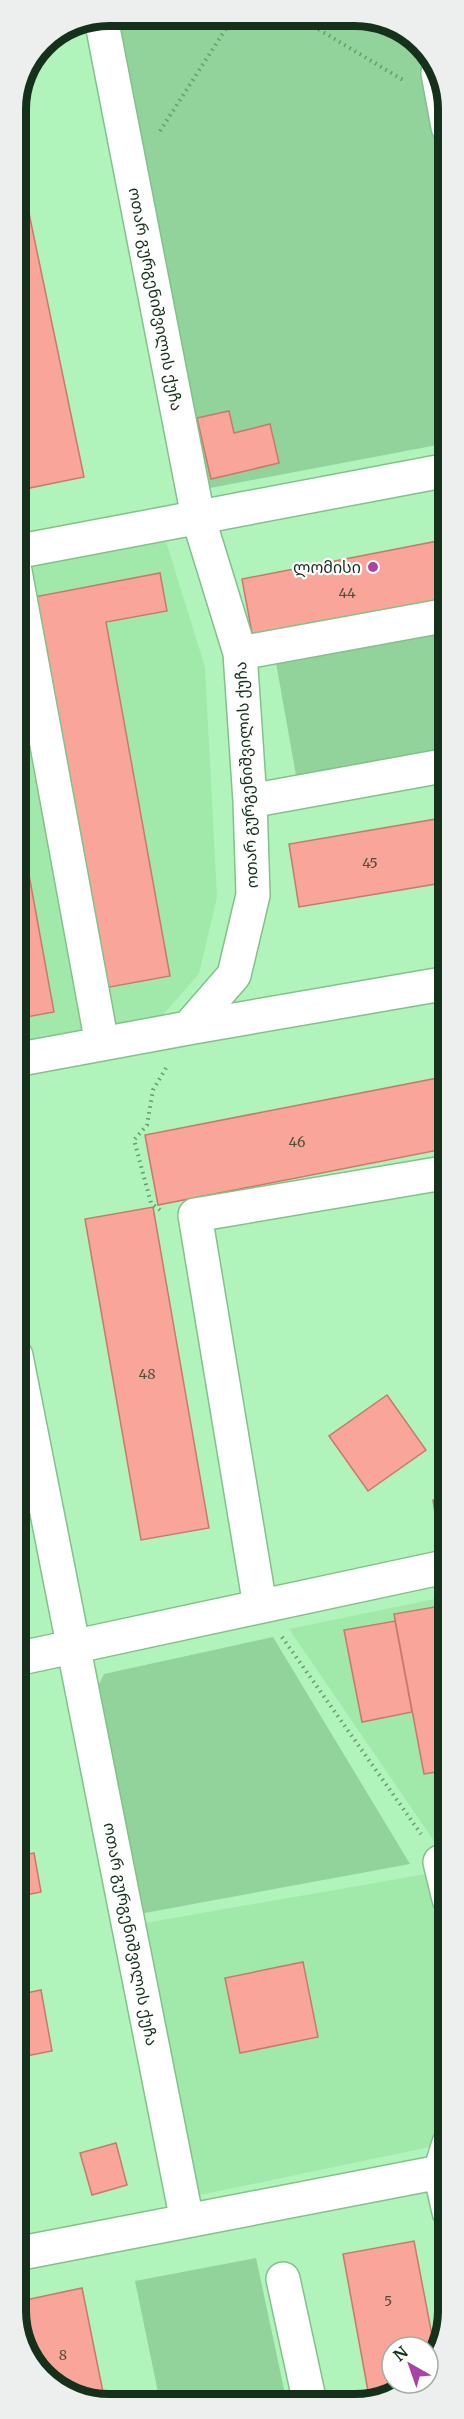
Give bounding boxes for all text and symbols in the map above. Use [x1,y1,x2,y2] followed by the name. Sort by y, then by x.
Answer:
[124,186,187,413] street label: ოთარ გურგენიშვილის ქუჩა
[293,557,361,578] place label: ლომისი
[366,560,380,574] marker: ლომისი
[338,584,356,602] house number: 44
[230,661,263,889] street label: ოთარ გურგენიშვილის ქუჩა
[362,854,378,872] house number: 45
[289,1133,305,1151] house number: 46
[139,1365,155,1383] house number: 48
[99,1821,162,2048] street label: ოთარ გურგენიშვილის ქუჩა
[384,2292,392,2310] house number: 5
[380,2335,440,2395] north arrow
[389,2342,412,2365] text: N
[59,2346,67,2364] house number: 8

